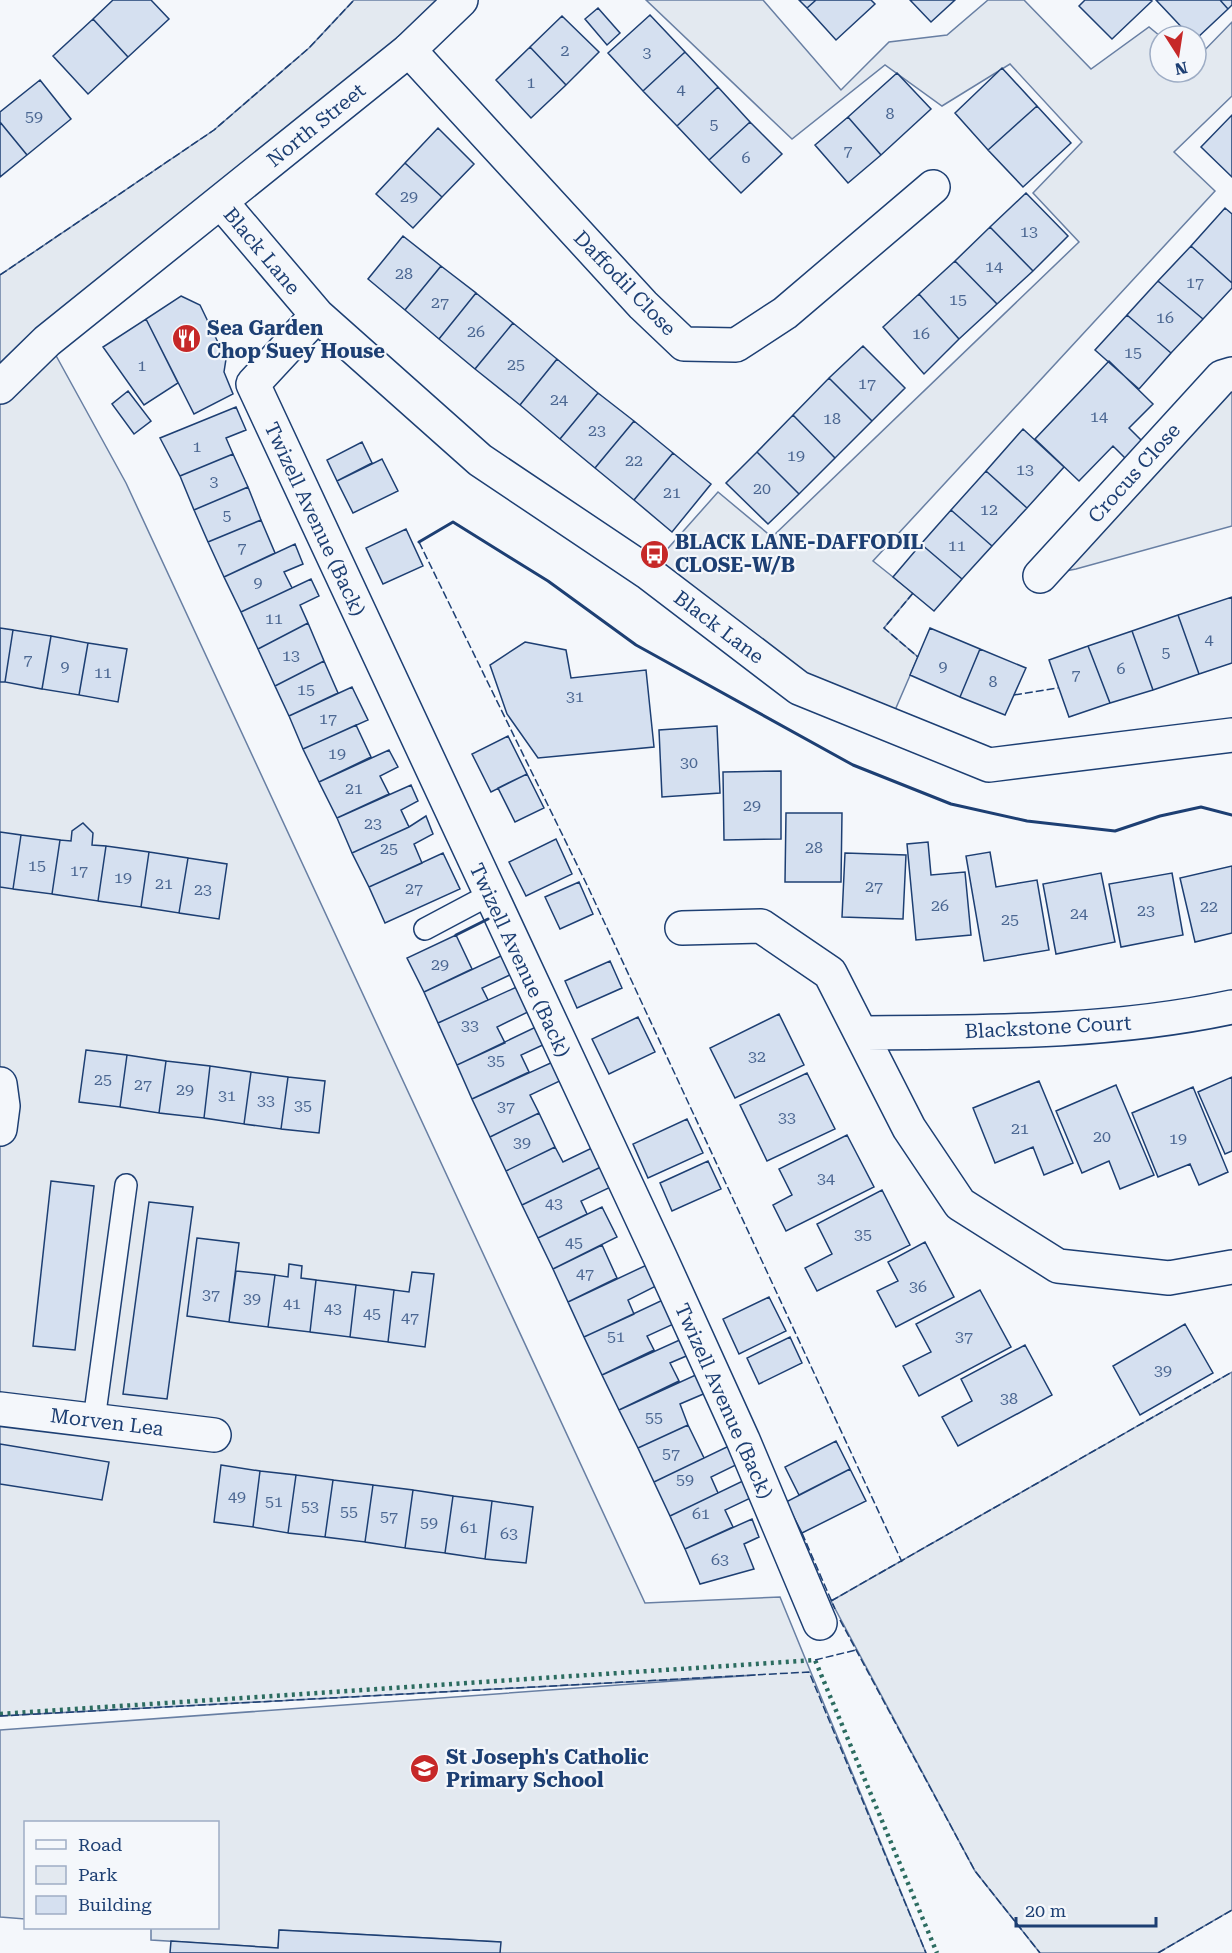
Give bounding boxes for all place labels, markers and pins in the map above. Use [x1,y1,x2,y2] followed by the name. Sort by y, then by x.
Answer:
[207,316,385,363] place label: Sea Garden Chop Suey House
[170,323,202,355] restaurant icon: Sea Garden Chop Suey House
[675,530,923,577] place label: BLACK LANE-DAFFODIL CLOSE-W/B
[638,538,670,570] bus stop icon: BLACK LANE-DAFFODIL CLOSE-W/B
[446,1745,649,1792] place label: St Joseph's Catholic Primary School
[409,1753,441,1785] school or university icon: St Joseph's Catholic Primary School

